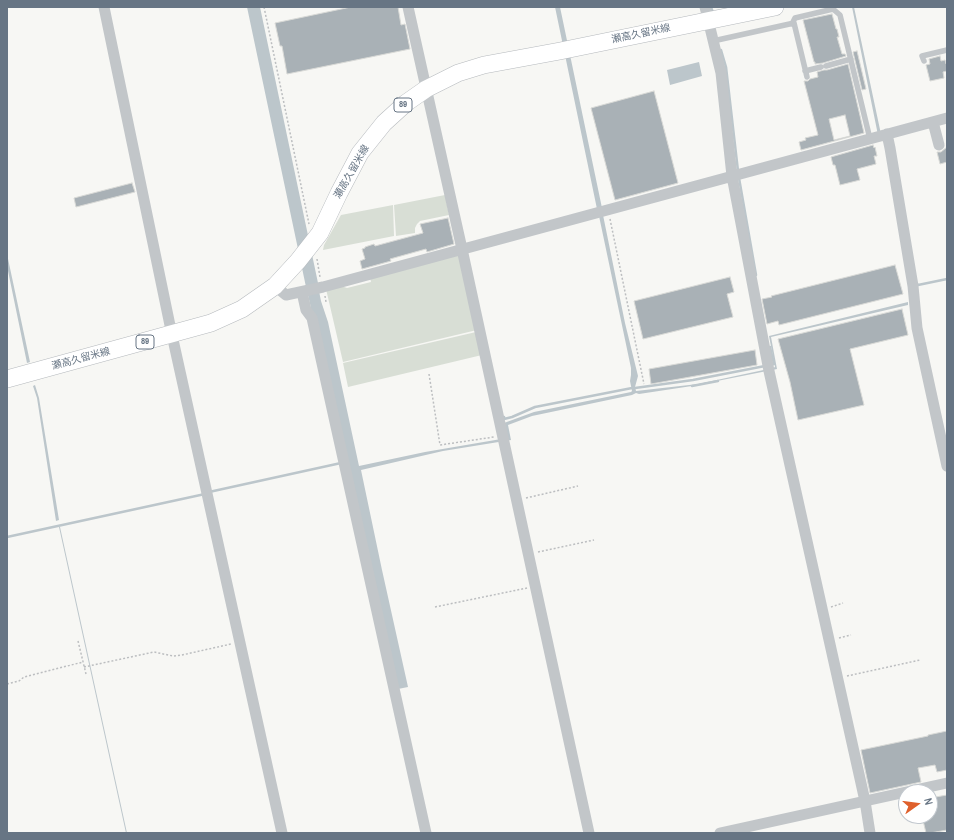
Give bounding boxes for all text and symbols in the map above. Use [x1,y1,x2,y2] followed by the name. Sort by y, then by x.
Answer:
[610,22,672,46] street label: 瀬高久留米線
[394,98,412,112] road number: 89
[332,143,372,201] street label: 瀬高久留米線
[136,335,154,349] road number: 89
[50,345,112,373] street label: 瀬高久留米線
[898,784,938,824] north arrow
[921,796,936,806] text: N

